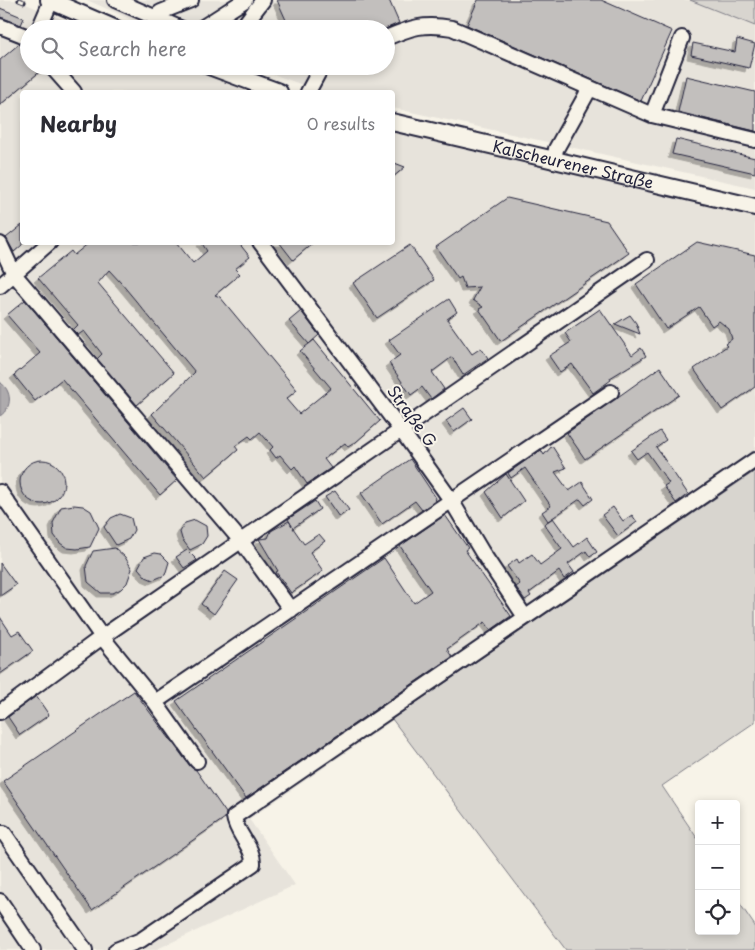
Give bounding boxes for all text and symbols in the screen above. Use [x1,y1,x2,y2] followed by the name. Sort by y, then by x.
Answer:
[20,20,395,75] search box
[38,34,66,62] icon: search
[78,34,187,62] text: Search here
[40,107,117,139] text: Nearby
[307,111,375,135] text: 0 results
[491,133,656,194] street label: Kalscheurener Straße
[382,380,443,451] street label: Straße G
[695,800,740,935] map controls
[695,800,740,845] button: +
[695,845,740,890] button: −
[695,890,740,935] button: locate

